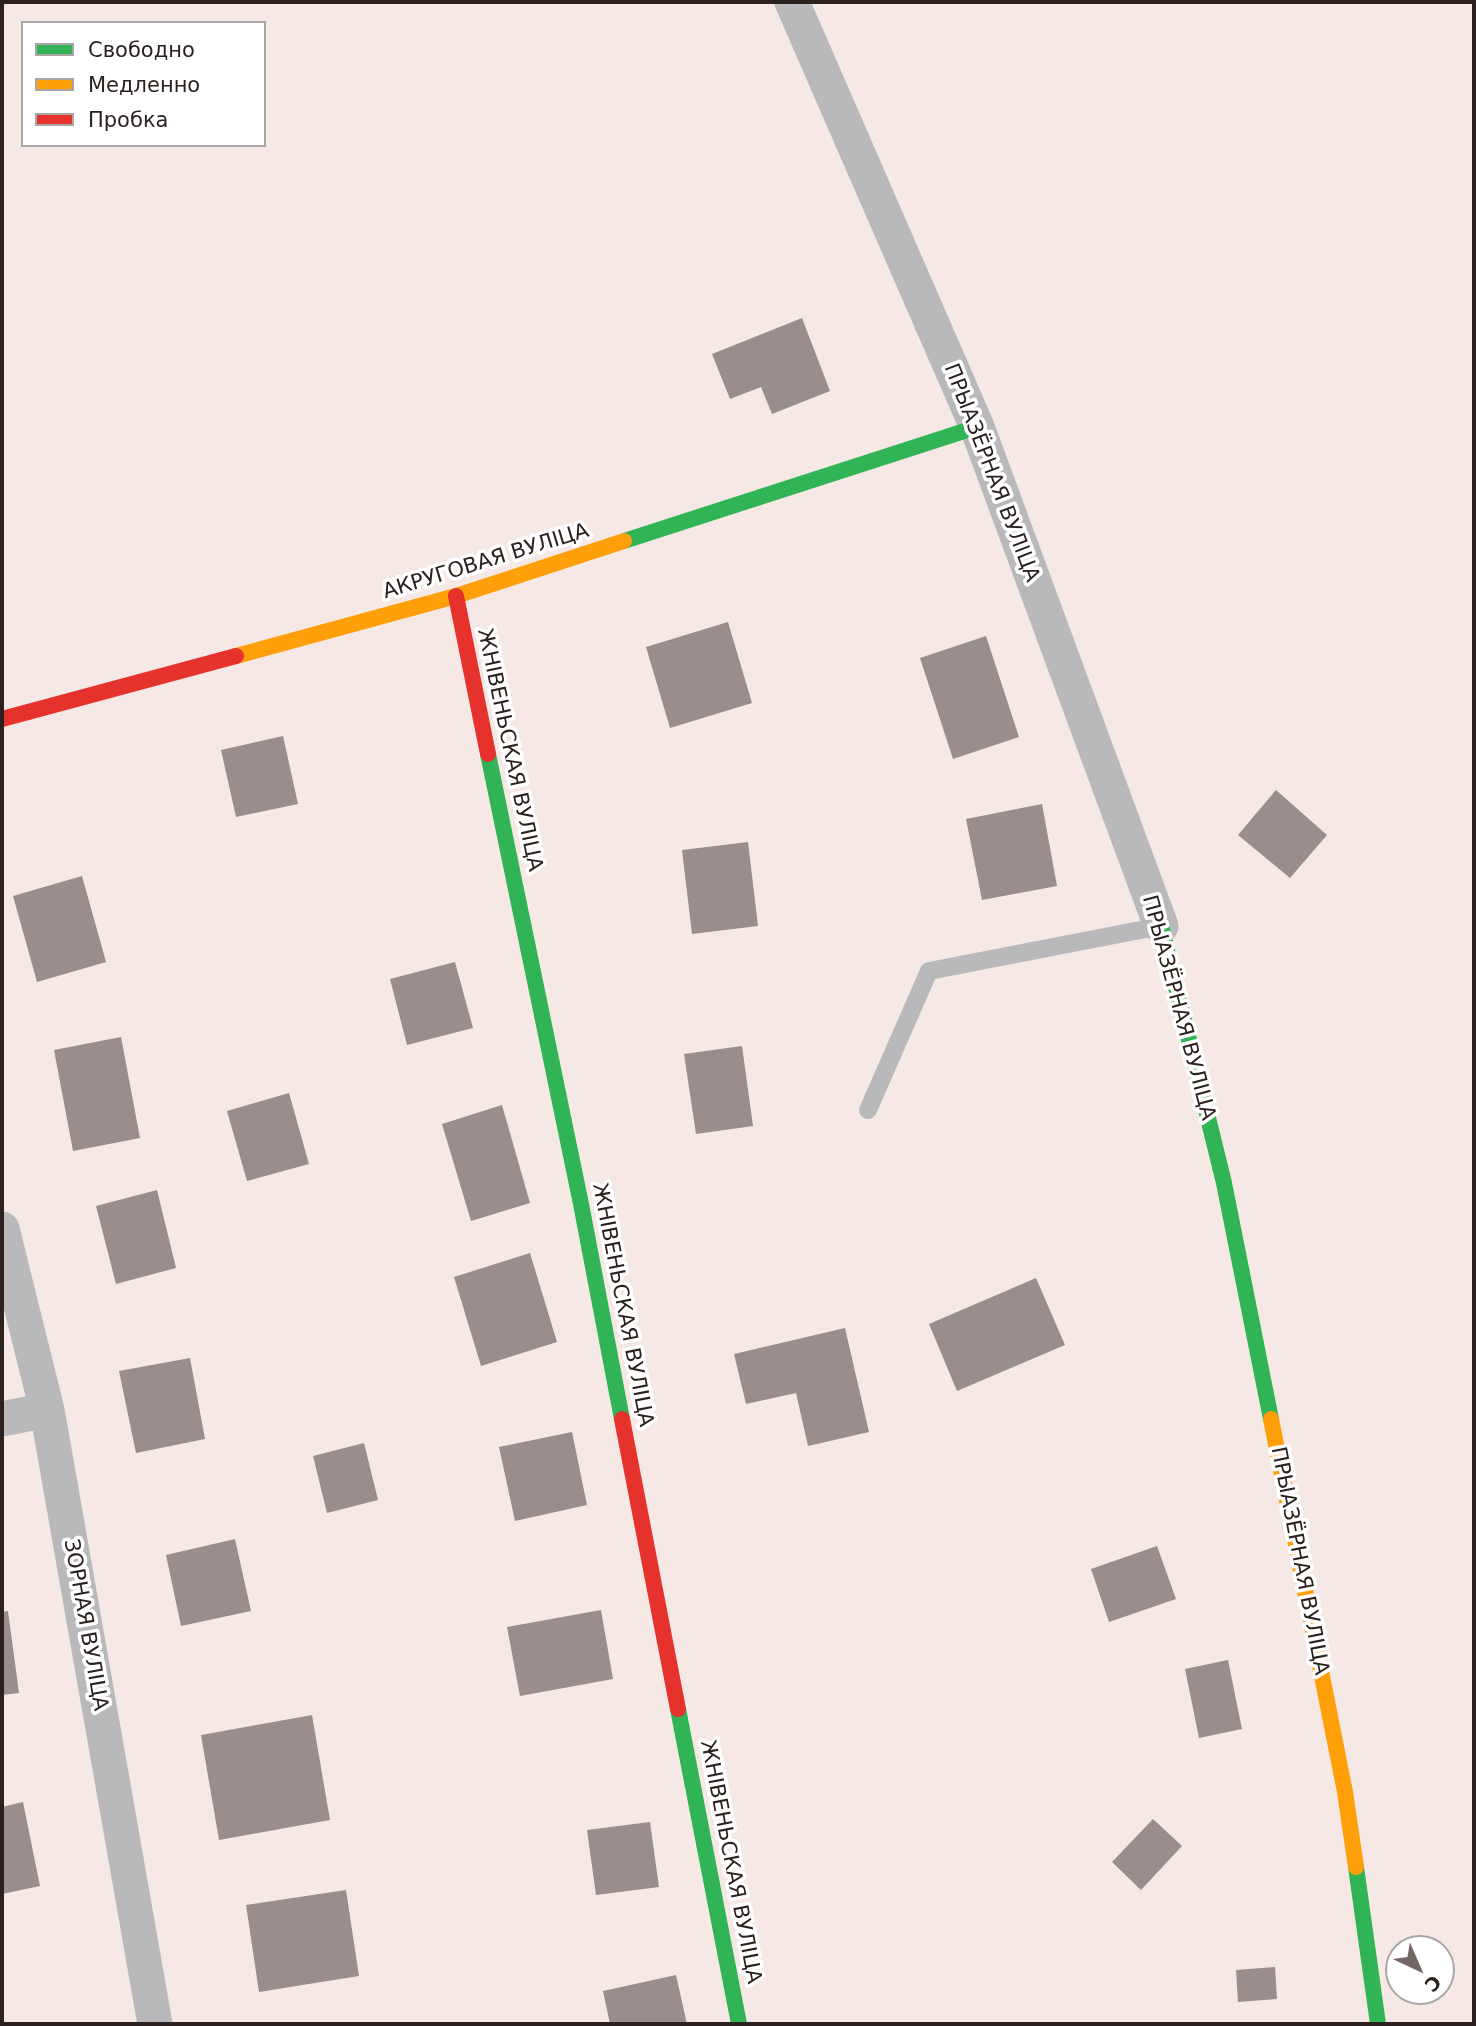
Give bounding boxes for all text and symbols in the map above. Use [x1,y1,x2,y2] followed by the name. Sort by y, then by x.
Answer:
[21,21,266,147] legend
[88,38,195,62] text: Свободно
[88,73,200,97] text: Медленно
[88,108,168,132] text: Пробка
[938,360,1044,586] street label: ПРЫАЗЁРНАЯ ВУЛІЦА
[380,519,592,605] street label: АКРУГОВАЯ ВУЛІЦА
[471,626,547,874] street label: ЖНІВЕНЬСКАЯ ВУЛІЦА
[1136,893,1220,1123] street label: ПРЫАЗЁРНАЯ ВУЛІЦА
[586,1181,658,1429] street label: ЖНІВЕНЬСКАЯ ВУЛІЦА
[1264,1445,1334,1677] street label: ПРЫАЗЁРНАЯ ВУЛІЦА
[57,1537,113,1713] street label: ЗОРНАЯ ВУЛІЦА
[694,1738,766,1986] street label: ЖНІВЕНЬСКАЯ ВУЛІЦА
[1385,1935,1455,2005] north arrow
[1421,1971,1446,1996] text: С

